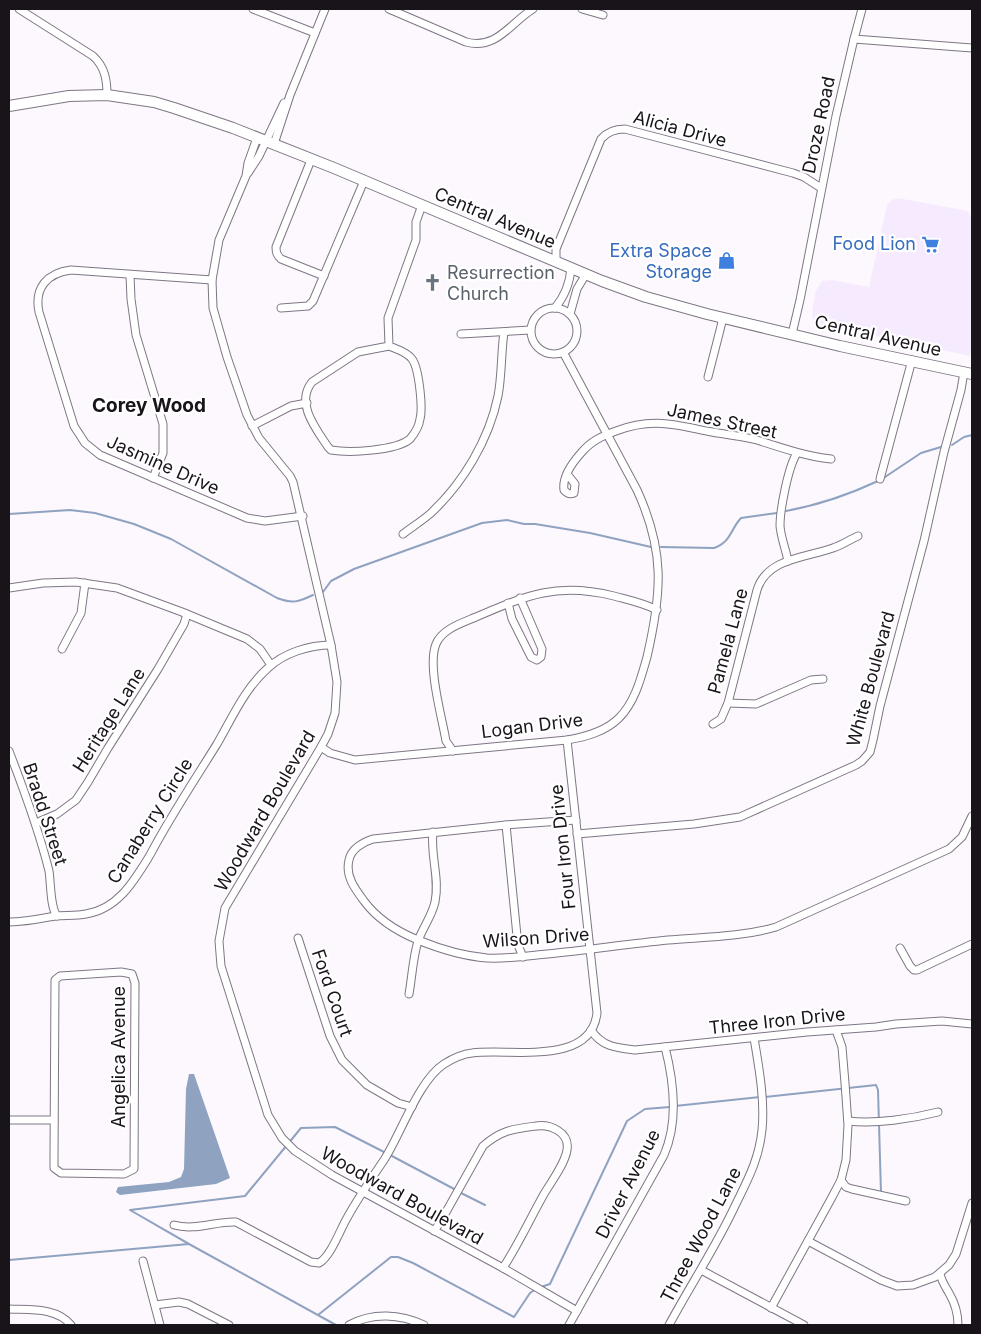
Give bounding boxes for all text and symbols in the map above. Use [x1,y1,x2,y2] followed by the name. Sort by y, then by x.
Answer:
[798,74,839,175] street label: Droze Road
[631,106,729,151] street label: Alicia Drive
[431,183,559,253] street label: Central Avenue
[832,233,916,254] place label: Food Lion
[920,234,940,254] supermarket icon: Food Lion
[610,240,712,282] place label: Extra Space Storage
[716,251,736,271] shop icon: Extra Space Storage
[447,262,555,304] place label: Resurrection Church
[423,273,443,293] church icon: Resurrection Church
[813,311,944,360] street label: Central Avenue
[92,394,206,417] district label: Corey Wood
[665,399,779,442] street label: James Street
[104,430,223,499] street label: Jasmine Drive
[703,586,752,696] street label: Pamela Lane
[842,609,899,749] street label: White Boulevard
[68,664,149,776] street label: Heritage Lane
[480,709,584,742] street label: Logan Drive
[210,727,319,895] street label: Woodward Boulevard
[103,754,197,887] street label: Canaberry Circle
[19,760,72,868] street label: Bradd Street
[545,783,580,911] street label: Four Iron Drive
[482,923,590,952] street label: Wilson Drive
[308,946,357,1039] street label: Ford Court
[108,986,129,1128] street label: Angelica Avenue
[708,1003,846,1038] street label: Three Iron Drive
[591,1126,664,1242] street label: Driver Avenue
[317,1142,487,1249] street label: Woodward Boulevard
[656,1163,745,1306] street label: Three Wood Lane

